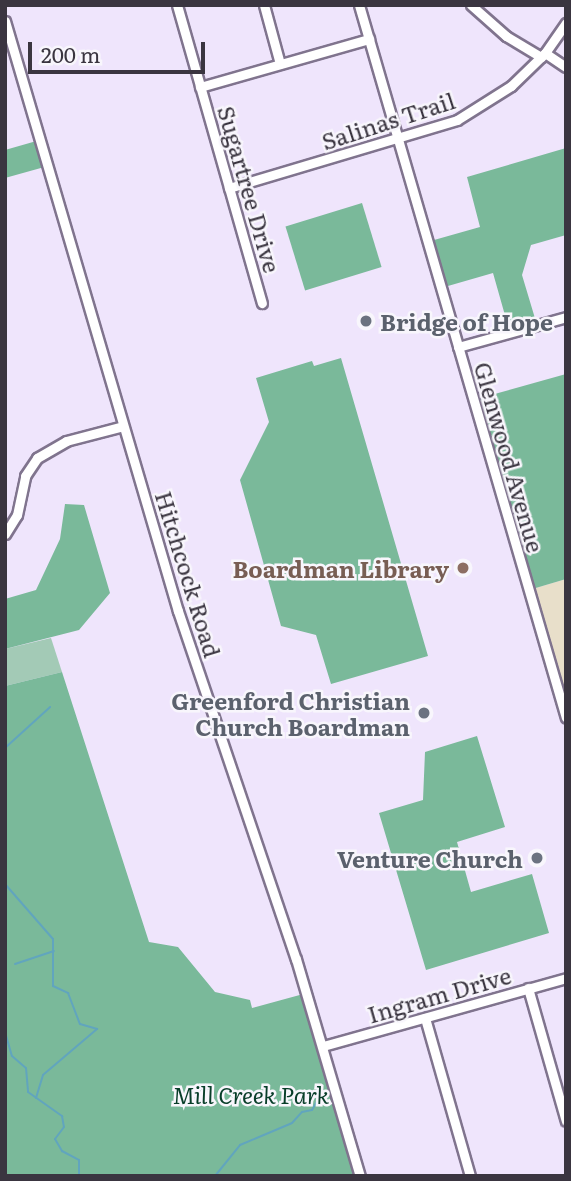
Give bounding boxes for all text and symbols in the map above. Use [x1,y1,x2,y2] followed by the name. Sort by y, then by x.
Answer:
[32,28,208,72] scale bar
[41,38,101,69] text: 200 m
[318,85,458,155] street label: Salinas Trail
[213,102,287,276] street label: Sugartree Drive
[380,307,553,335] place label: Bridge of Hope
[358,313,374,329] marker: Bridge of Hope
[470,359,550,555] street label: Glenwood Avenue
[151,488,227,660] street label: Hitchcock Road
[232,554,449,582] place label: Boardman Library
[455,560,471,576] marker: Boardman Library
[171,686,410,740] place label: Greenford Christian Church Boardman
[416,705,432,721] marker: Greenford Christian Church Boardman
[337,844,523,872] place label: Venture Church
[529,850,545,866] marker: Venture Church
[364,960,514,1028] street label: Ingram Drive
[173,1080,329,1108] park label: Mill Creek Park

